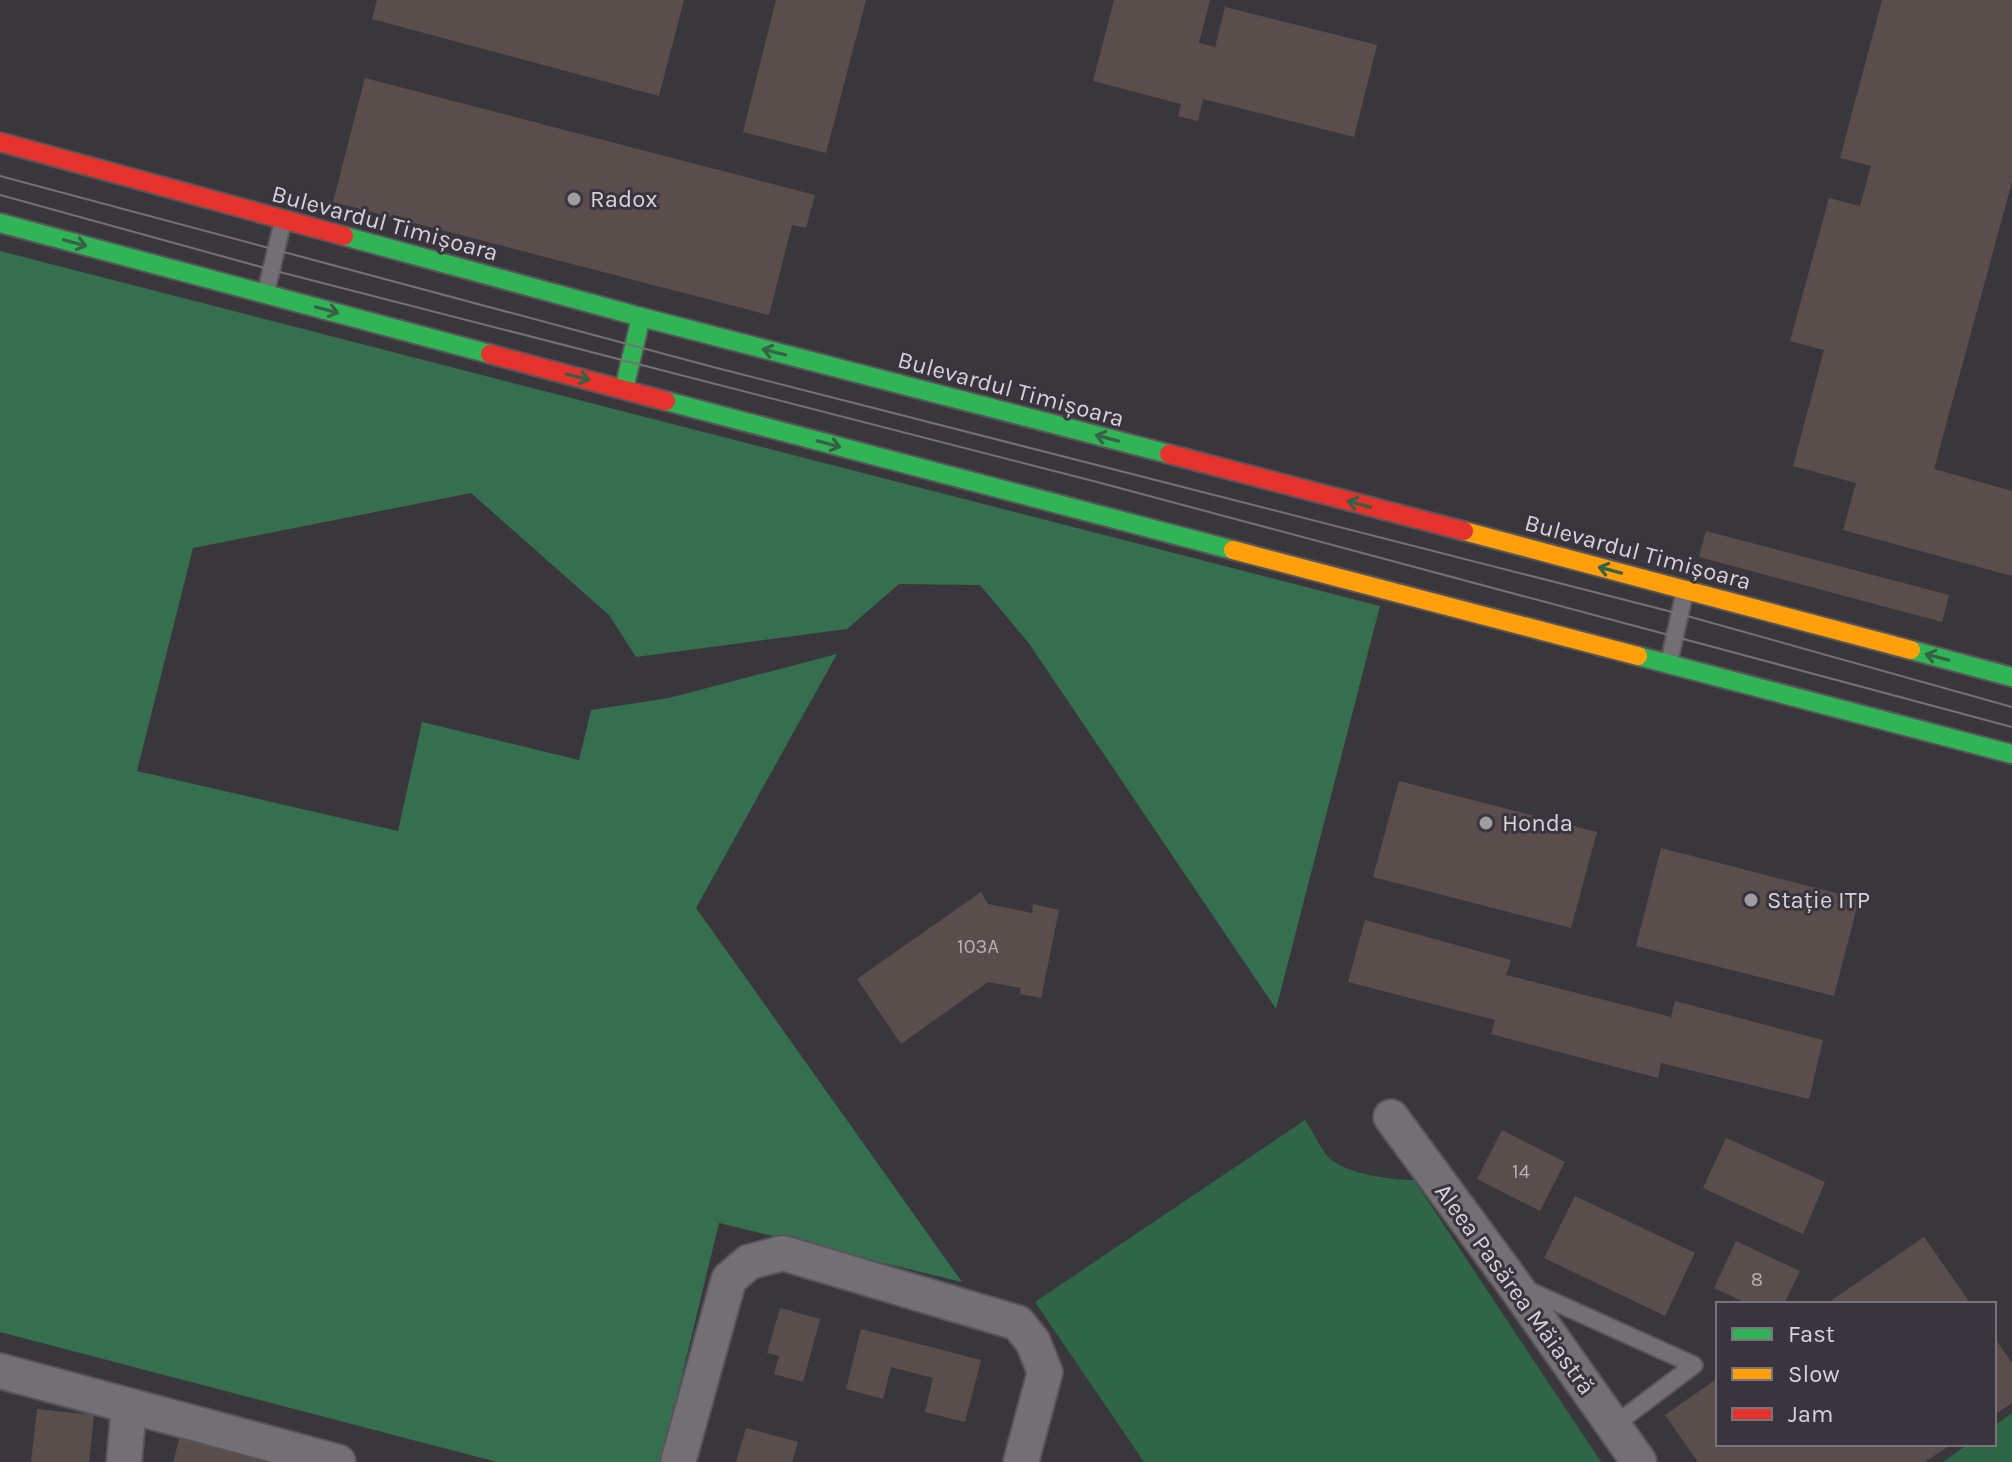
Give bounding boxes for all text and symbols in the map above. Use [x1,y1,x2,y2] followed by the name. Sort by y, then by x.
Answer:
[269,179,501,267] street label: Bulevardul Timișoara
[590,185,658,213] place label: Radox
[565,190,583,208] marker: Radox
[62,236,88,251] one-way arrow
[313,303,339,318] one-way arrow
[762,344,788,359] one-way arrow
[895,345,1127,433] street label: Bulevardul Timișoara
[564,370,590,385] one-way arrow
[1095,430,1121,445] one-way arrow
[816,437,841,452] one-way arrow
[1346,495,1372,510] one-way arrow
[1522,508,1754,596] street label: Bulevardul Timișoara
[1598,561,1624,576] one-way arrow
[1924,649,1950,664] one-way arrow
[1502,809,1573,837] place label: Honda
[1477,814,1495,832] marker: Honda
[1767,886,1870,914] place label: Stație ITP
[1742,891,1760,909] marker: Stație ITP
[957,935,999,958] house number: 103A
[1512,1160,1530,1183] house number: 14
[1429,1178,1601,1400] street label: Aleea Pasărea Măiastră
[1751,1268,1763,1291] house number: 8
[1716,1302,1996,1446] legend
[1788,1320,1835,1348] text: Fast
[1788,1360,1840,1388] text: Slow
[1788,1400,1833,1428] text: Jam

